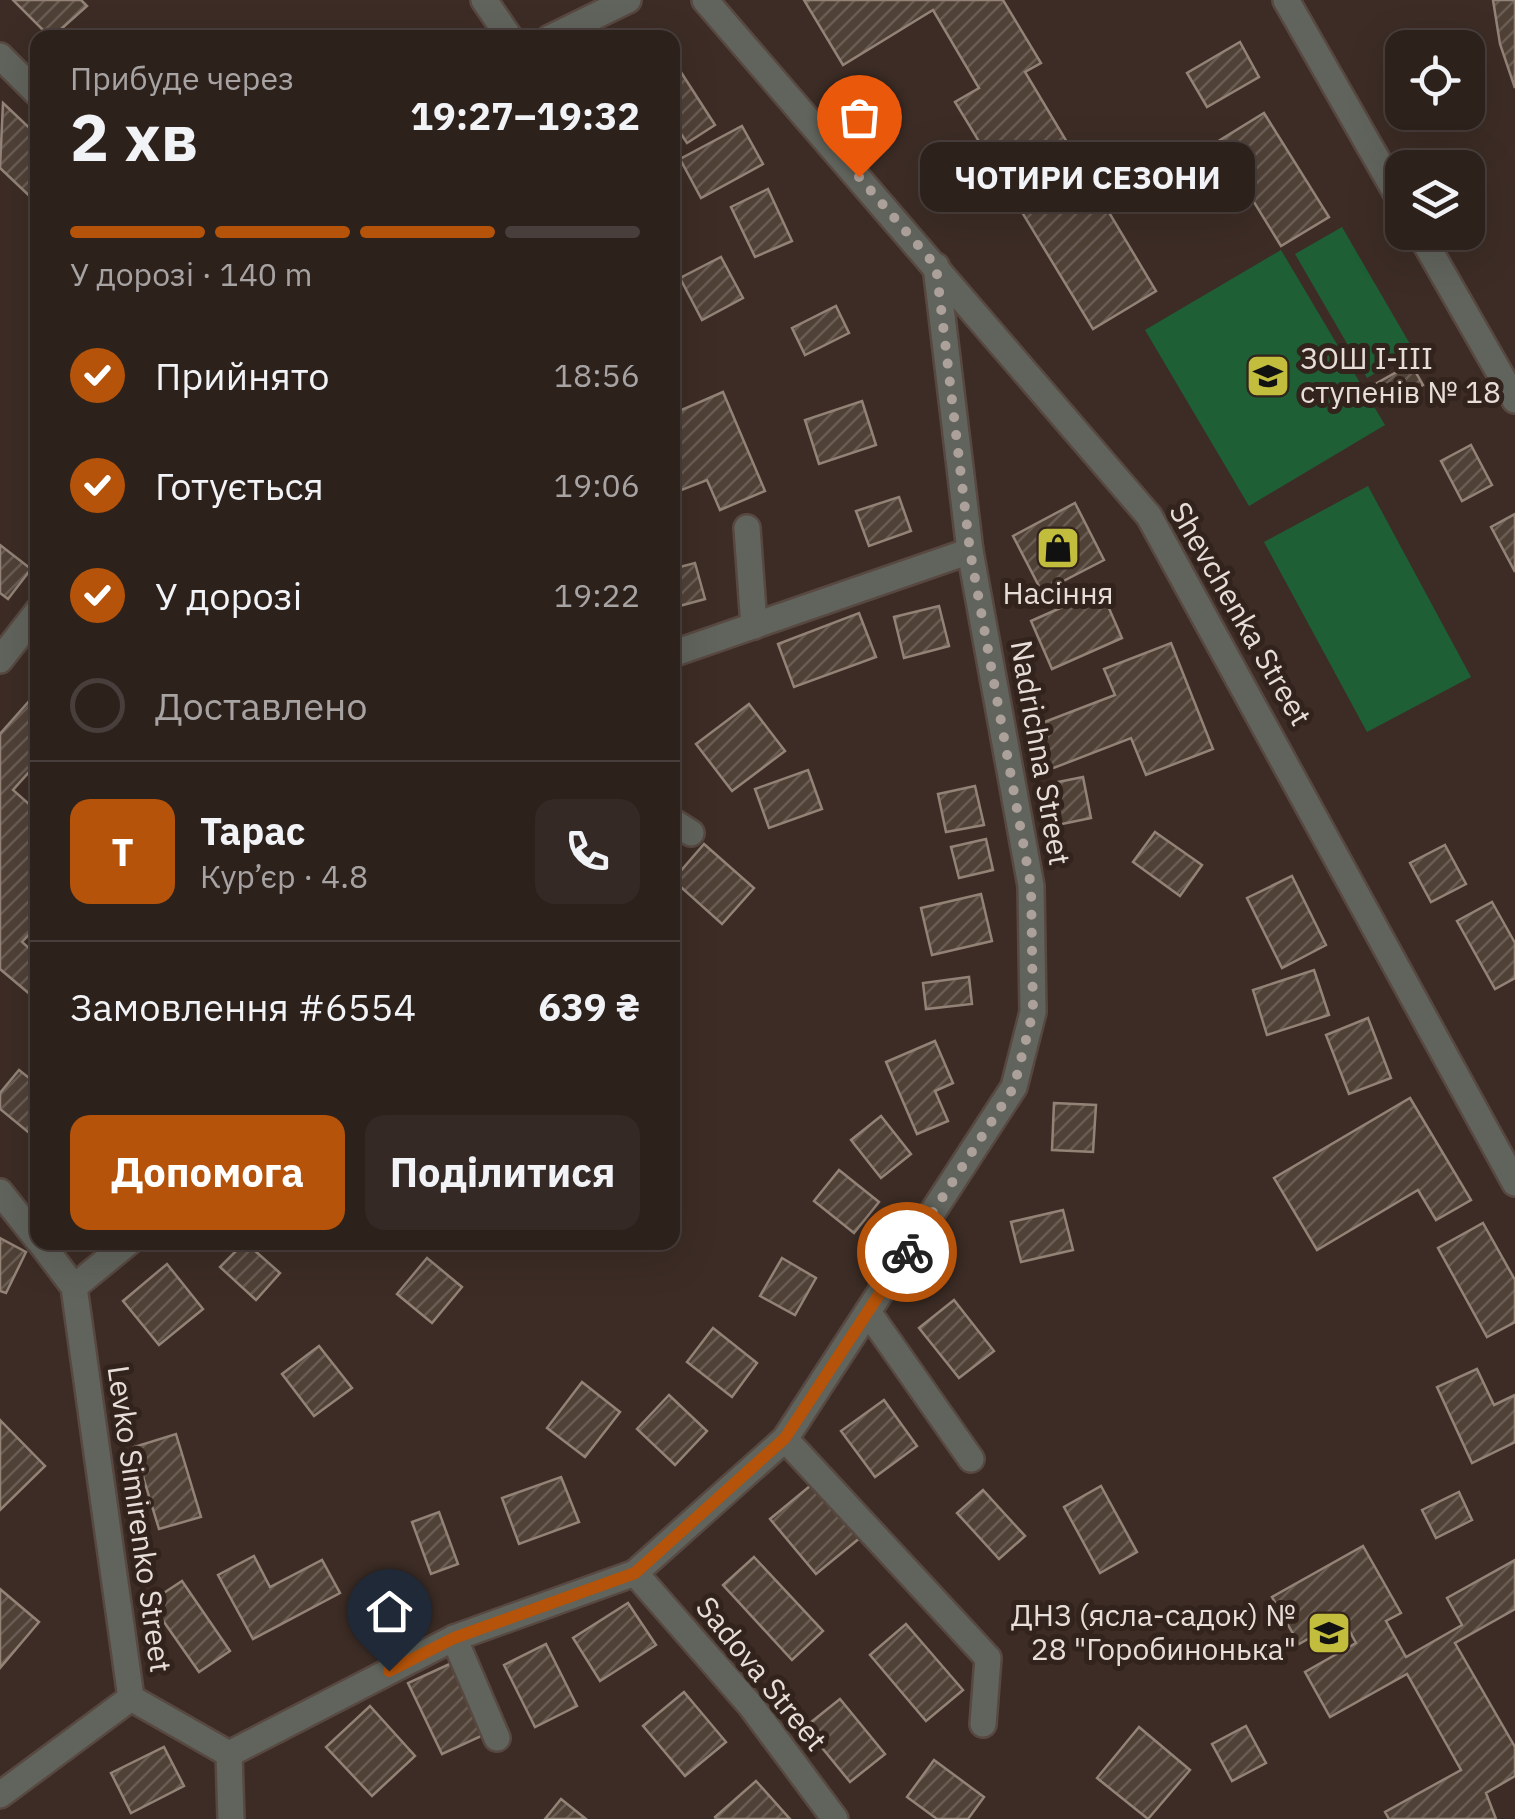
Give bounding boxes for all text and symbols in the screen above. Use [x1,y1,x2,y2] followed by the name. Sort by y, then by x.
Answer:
[1385,30,1485,250] map controls
[1385,30,1485,130] button: locate
[70,57,294,99] text: Прибуде через
[817,75,902,178] pin
[832,90,887,145] icon: bag
[410,91,640,140] text: 19:27–19:32
[70,94,198,179] text: 2 хв
[919,142,1254,212] callout: ЧОТИРИ СЕЗОНИ
[1385,150,1485,250] button: layers
[954,156,1221,198] text: ЧОТИРИ СЕЗОНИ
[70,253,313,295] text: У дорозі · 140 m
[1300,338,1501,411] place label: ЗОШ І-ІІІ ступенів № 18
[70,348,125,403] icon: check
[155,351,329,400] text: Прийнято
[1245,353,1291,399] school or university icon: ЗОШ І-ІІІ ступенів № 18
[554,354,640,396] text: 18:56
[70,458,125,513] icon: check
[155,461,324,510] text: Готується
[554,464,640,506] text: 19:06
[1161,494,1321,732] street label: Shevchenka Street
[1035,525,1081,571] shop icon: Насіння
[70,568,125,623] icon: check
[155,571,302,620] text: У дорозі
[1002,573,1114,612] place label: Насіння
[554,574,640,616] text: 19:22
[1003,637,1080,868] street label: Nadrichna Street
[155,681,368,730] text: Доставлено
[535,799,640,904] button: phone
[200,806,305,855] text: Тарас
[111,827,134,876] text: Т
[200,855,368,897] text: Кур’єр · 4.8
[70,982,416,1031] text: Замовлення #6554
[538,982,640,1031] text: 639 ₴
[70,1115,345,1230] button: Допомога
[365,1115,640,1230] button: Поділитися
[857,1202,957,1302] courier
[880,1225,935,1280] icon: bike
[100,1363,181,1675] street label: Levko Simirenko Street
[347,1569,432,1672] pin
[362,1584,417,1639] icon: home
[688,1588,836,1758] street label: Sadova Street
[1011,1595,1296,1668] place label: ДНЗ (ясла-садок) № 28 "Горобинонька"
[1306,1610,1352,1656] school or university icon: ДНЗ (ясла-садок) № 28 "Горобинонька"

